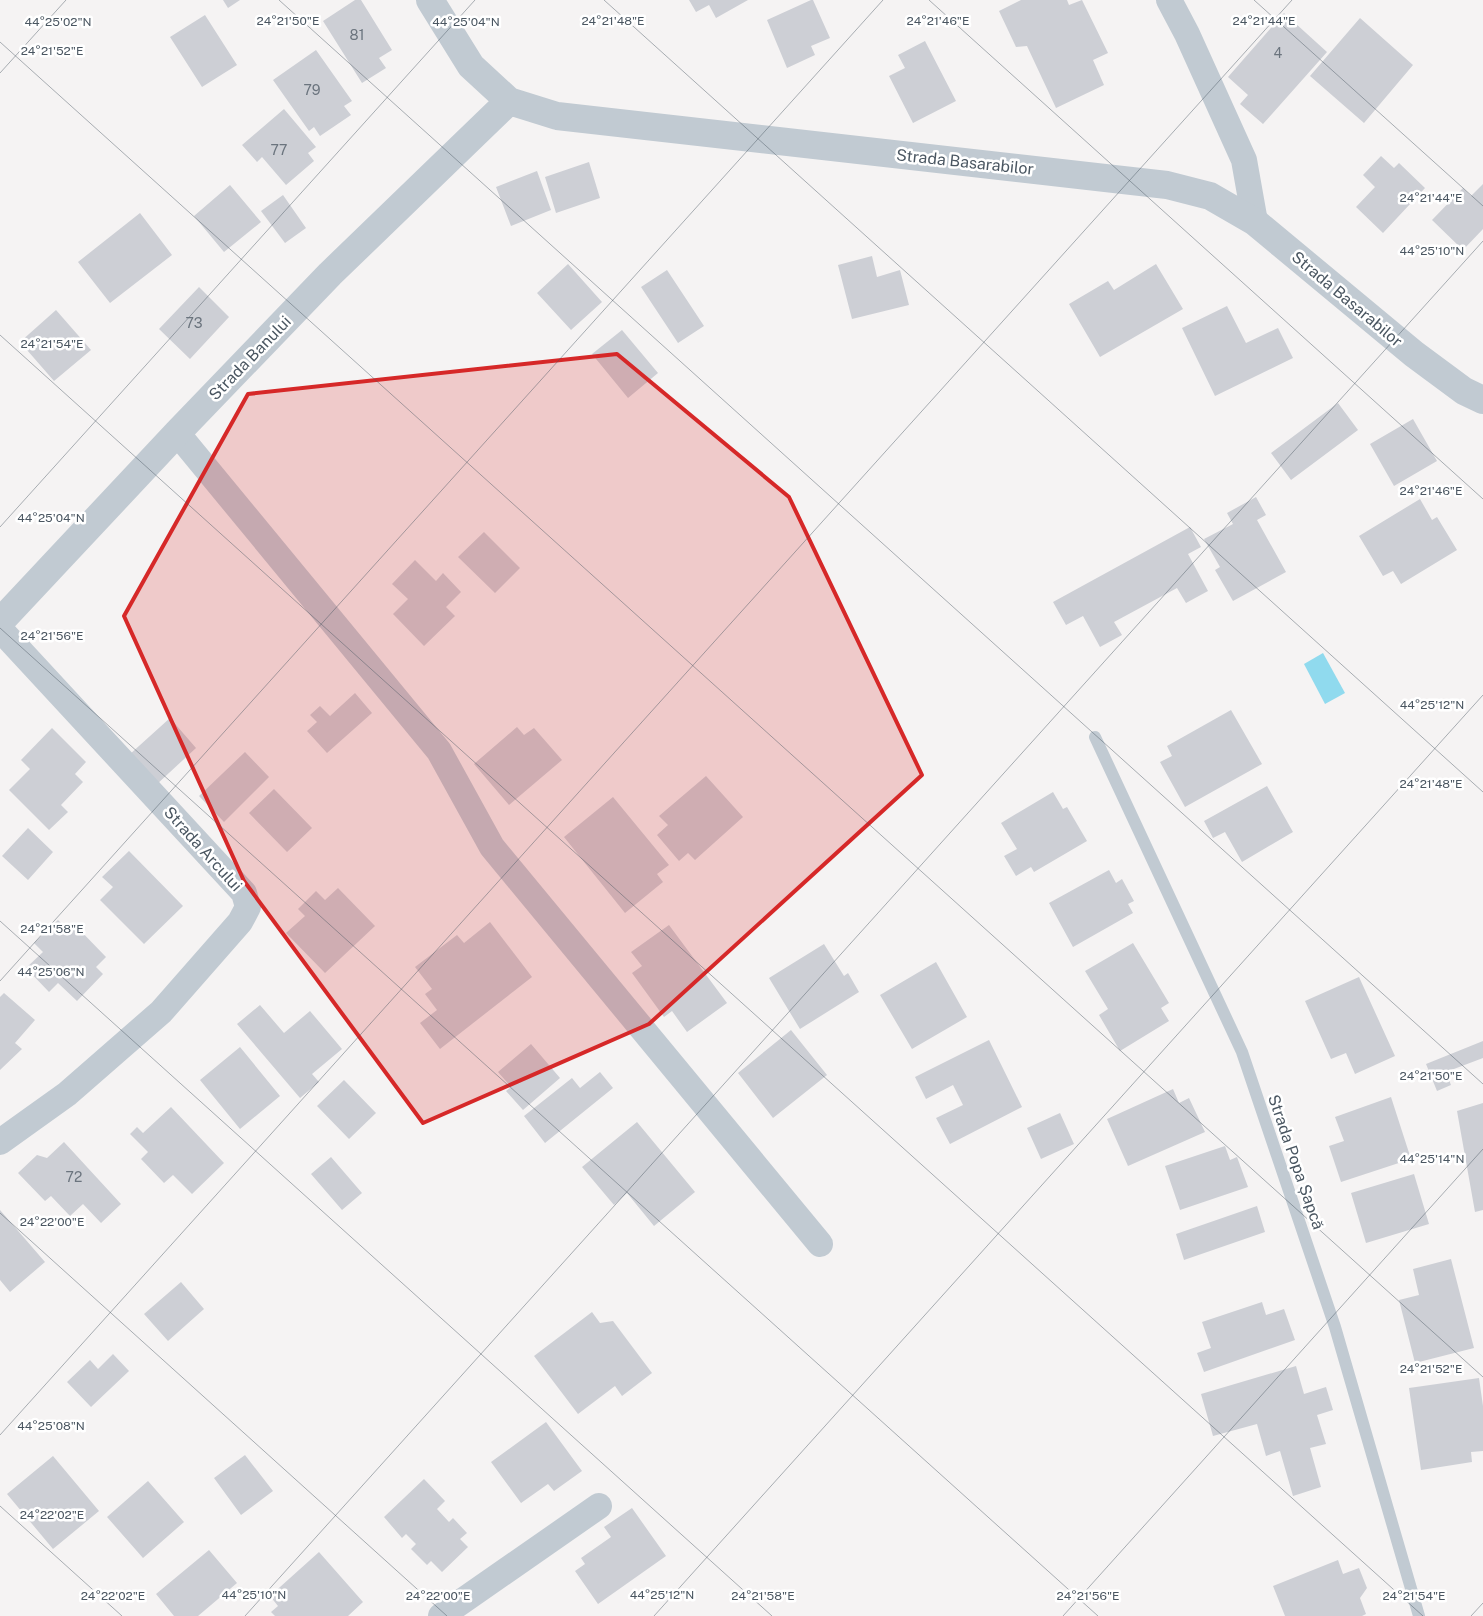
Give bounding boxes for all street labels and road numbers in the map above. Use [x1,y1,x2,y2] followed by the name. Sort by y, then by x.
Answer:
[895,145,1035,179] street label: Strada Basarabilor
[1288,247,1406,351] street label: Strada Basarabilor
[205,312,295,404] street label: Strada Banului
[160,803,246,895] street label: Strada Arcului
[1264,1092,1328,1232] street label: Strada Popa Șapcă

